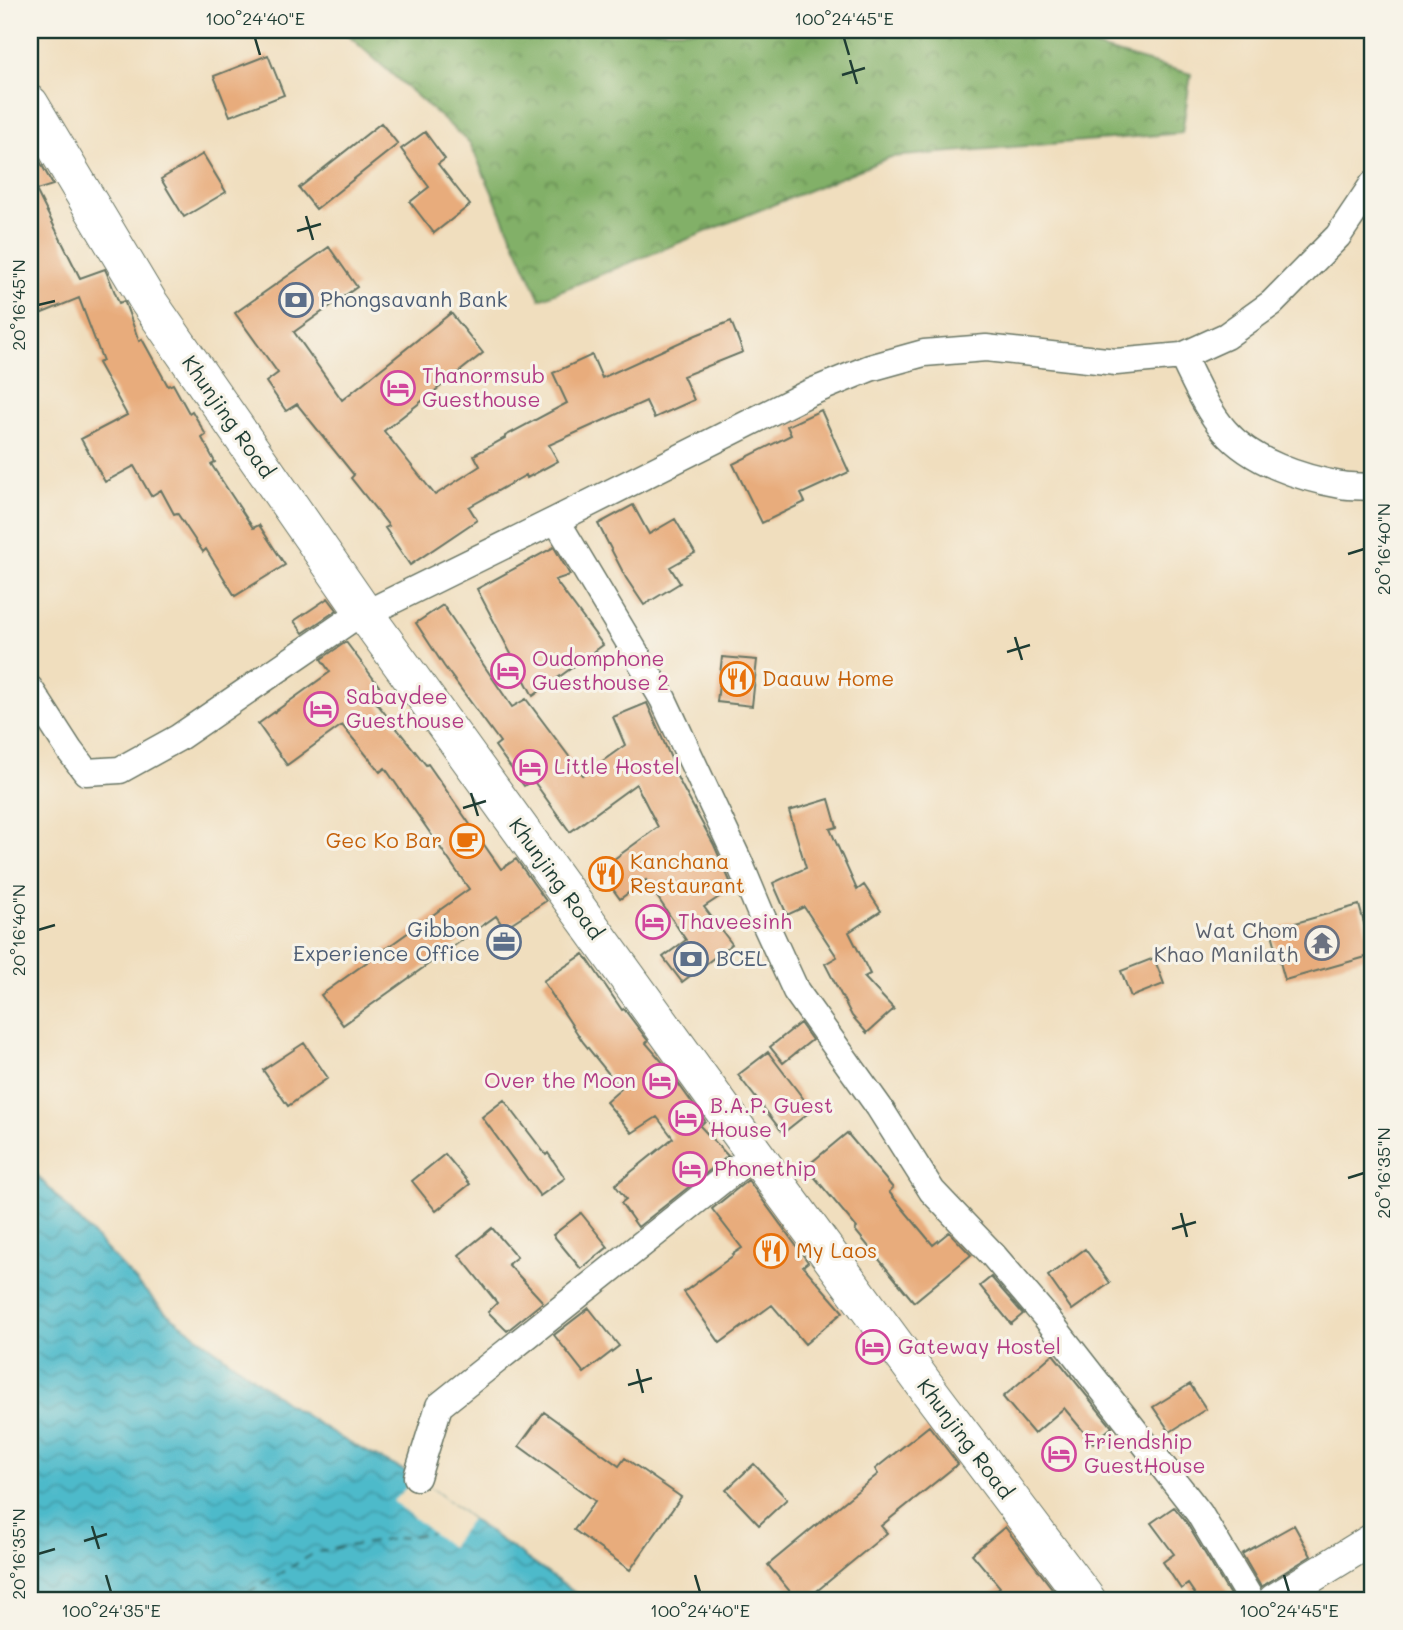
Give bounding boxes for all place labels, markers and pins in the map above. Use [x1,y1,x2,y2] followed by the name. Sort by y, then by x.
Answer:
[277,281,315,319] bank icon: Phongsavanh Bank
[320,285,508,312] place label: Phongsavanh Bank
[422,361,545,412] place label: Thanormsub Guesthouse
[379,369,417,407] hotel icon: Thanormsub Guesthouse
[532,644,669,695] place label: Oudomphone Guesthouse 2
[489,652,527,690] hotel icon: Oudomphone Guesthouse 2
[718,660,756,698] restaurant icon: Daauw Home
[762,664,894,691] place label: Daauw Home
[346,682,464,733] place label: Sabaydee Guesthouse
[302,690,340,728] hotel icon: Sabaydee Guesthouse
[511,748,549,786] hotel icon: Little Hostel
[554,752,680,779] place label: Little Hostel
[448,822,486,860] cafe icon: Gec Ko Bar
[326,826,442,853] place label: Gec Ko Bar
[630,847,745,898] place label: Kanchana Restaurant
[587,855,625,893] restaurant icon: Kanchana Restaurant
[634,903,672,941] hotel icon: Thaveesinh
[678,907,792,934] place label: Thaveesinh
[293,915,480,966] place label: Gibbon Experience Office
[1154,916,1298,967] place label: Wat Chom Khao Manilath
[485,923,523,961] office icon: Gibbon Experience Office
[1303,924,1341,962] temple icon: Wat Chom Khao Manilath
[672,940,710,978] bank icon: BCEL
[716,944,767,971] place label: BCEL
[641,1062,679,1100] hotel icon: Over the Moon
[484,1066,636,1093] place label: Over the Moon
[710,1091,833,1142] place label: B.A.P. Guest House 1
[667,1099,705,1137] hotel icon: B.A.P. Guest House 1
[671,1150,709,1188] hotel icon: Phonethip
[714,1154,816,1181] place label: Phonethip
[752,1232,790,1270] restaurant icon: My Laos
[796,1236,877,1263] place label: My Laos
[854,1328,892,1366] hotel icon: Gateway Hostel
[898,1332,1061,1359] place label: Gateway Hostel
[1084,1427,1206,1478] place label: Friendship GuestHouse
[1040,1435,1078,1473] hotel icon: Friendship GuestHouse

